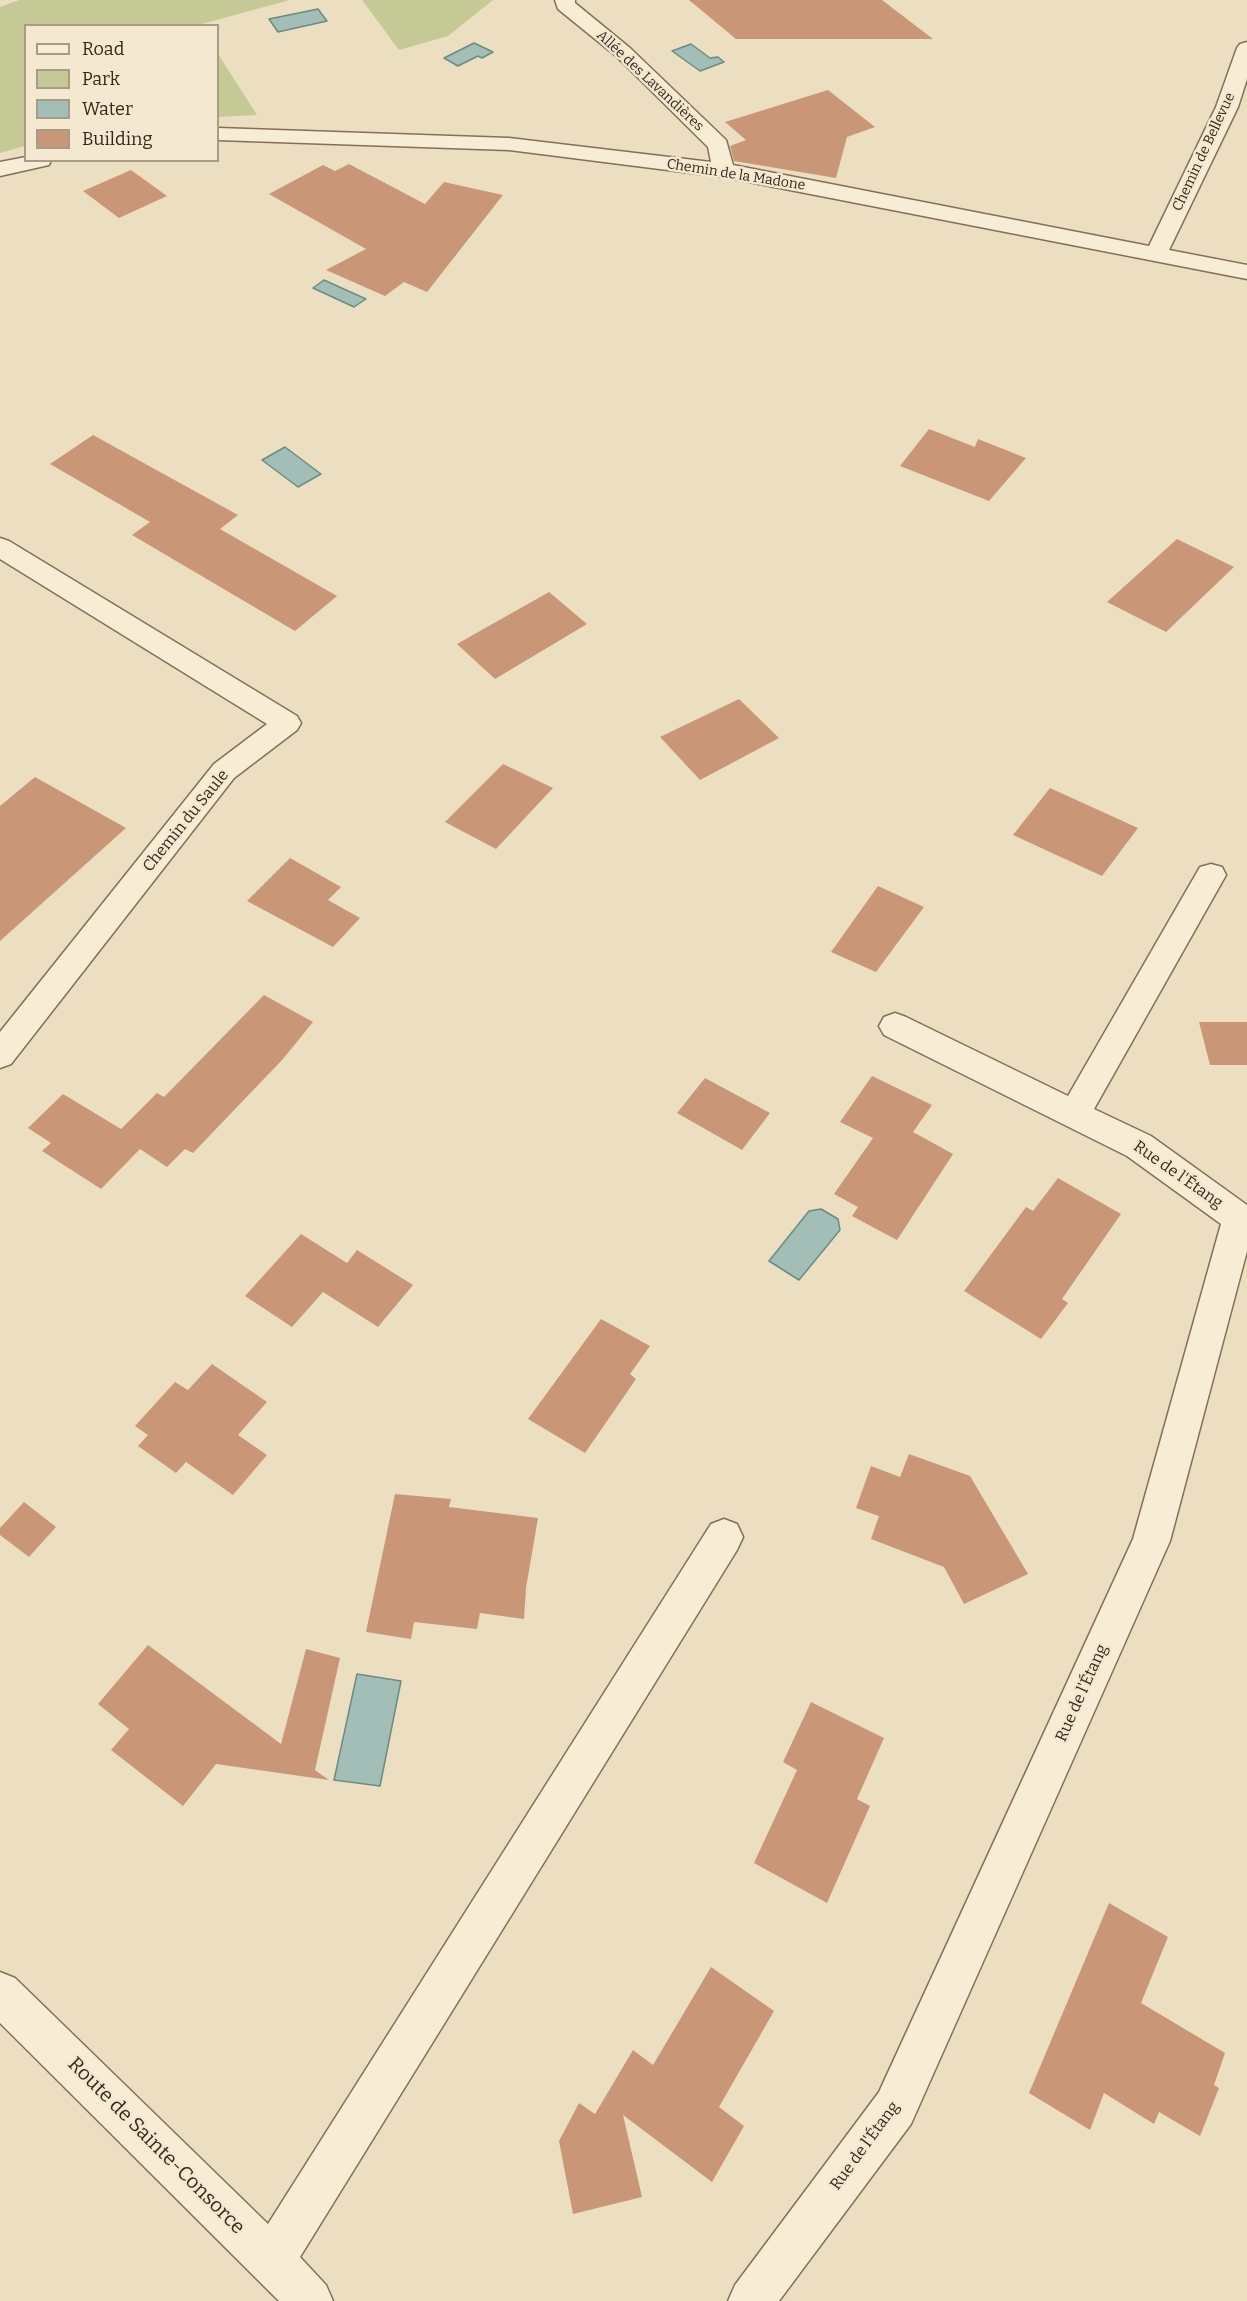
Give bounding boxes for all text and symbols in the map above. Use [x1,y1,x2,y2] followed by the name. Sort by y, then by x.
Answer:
[24,24,219,162] legend
[593,27,707,135] street label: Allée des Lavandières
[82,38,124,60] text: Road
[82,68,120,90] text: Park
[1169,90,1239,214] street label: Chemin de Bellevue
[82,98,133,120] text: Water
[82,128,153,150] text: Building
[666,156,806,194] street label: Chemin de la Madone
[139,766,233,876] street label: Chemin du Saule
[1130,1137,1226,1213] street label: Rue de l'Étang
[1052,1641,1112,1745] street label: Rue de l'Étang
[63,2053,249,2239] street label: Route de Sainte-Consorce
[826,2098,904,2194] street label: Rue de l'Étang

